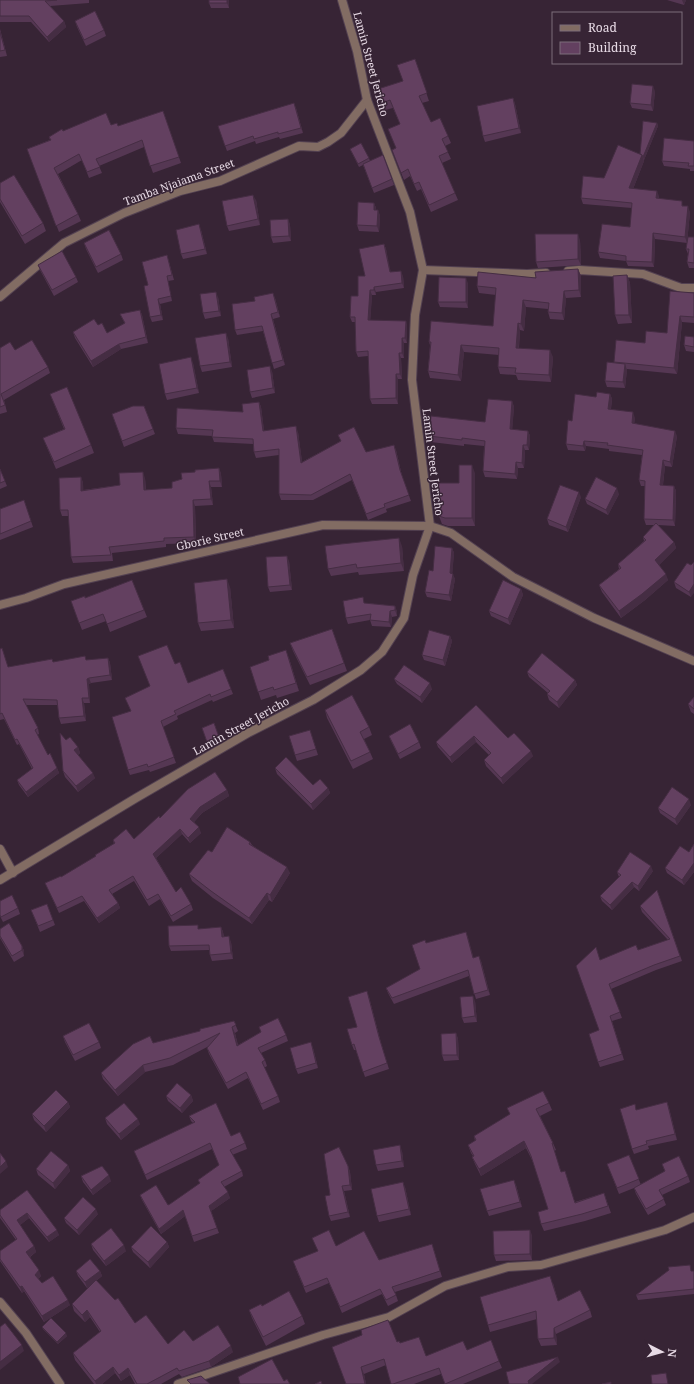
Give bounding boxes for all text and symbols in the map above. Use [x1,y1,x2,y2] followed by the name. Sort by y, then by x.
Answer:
[350,10,393,118] street label: Lamin Street Jericho
[552,12,682,64] legend
[588,19,618,36] text: Road
[588,39,637,56] text: Building
[122,155,236,209] street label: Tamba Njaiama Street
[419,408,448,516] street label: Lamin Street Jericho
[175,523,245,554] street label: Gborie Street
[190,693,292,758] street label: Lamin Street Jericho
[642,1332,682,1372] north arrow
[664,1348,680,1359] text: N

